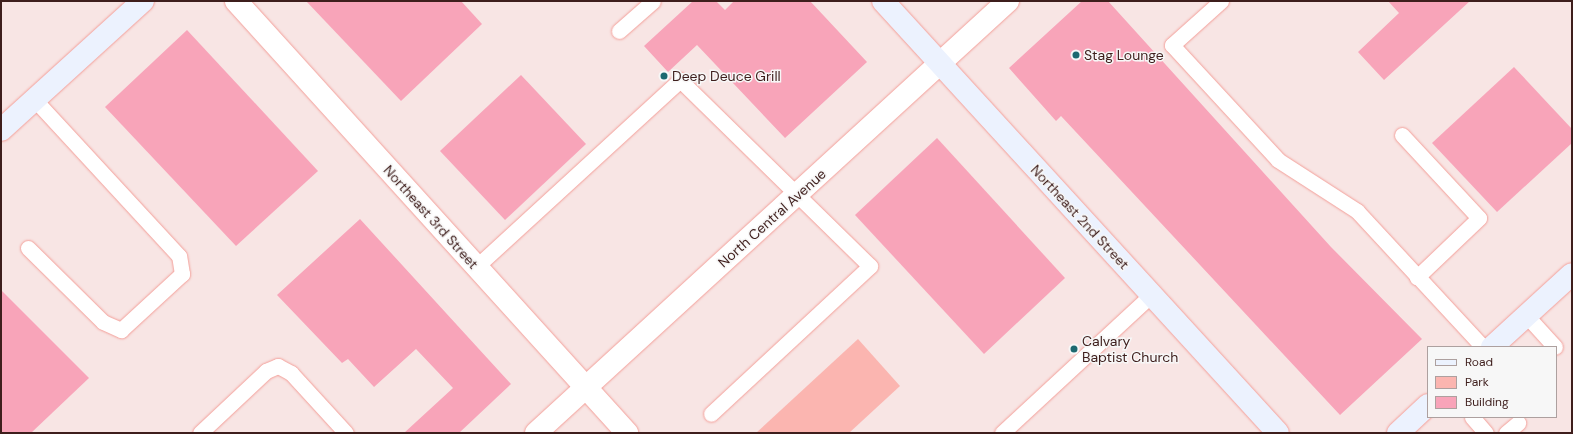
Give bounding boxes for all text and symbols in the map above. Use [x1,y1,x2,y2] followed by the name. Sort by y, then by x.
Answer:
[1084,47,1164,63] place label: Stag Lounge
[1071,50,1081,60] marker: Stag Lounge
[672,68,781,84] place label: Deep Deuce Grill
[659,71,669,81] marker: Deep Deuce Grill
[1027,161,1133,273] street label: Northeast 2nd Street
[380,162,482,272] street label: Northeast 3rd Street
[715,165,829,271] street label: North Central Avenue
[1082,333,1178,366] place label: Calvary Baptist Church
[1069,344,1079,354] marker: Calvary Baptist Church
[1427,346,1557,418] legend
[1465,354,1493,370] text: Road
[1465,374,1489,390] text: Park
[1465,394,1509,410] text: Building

